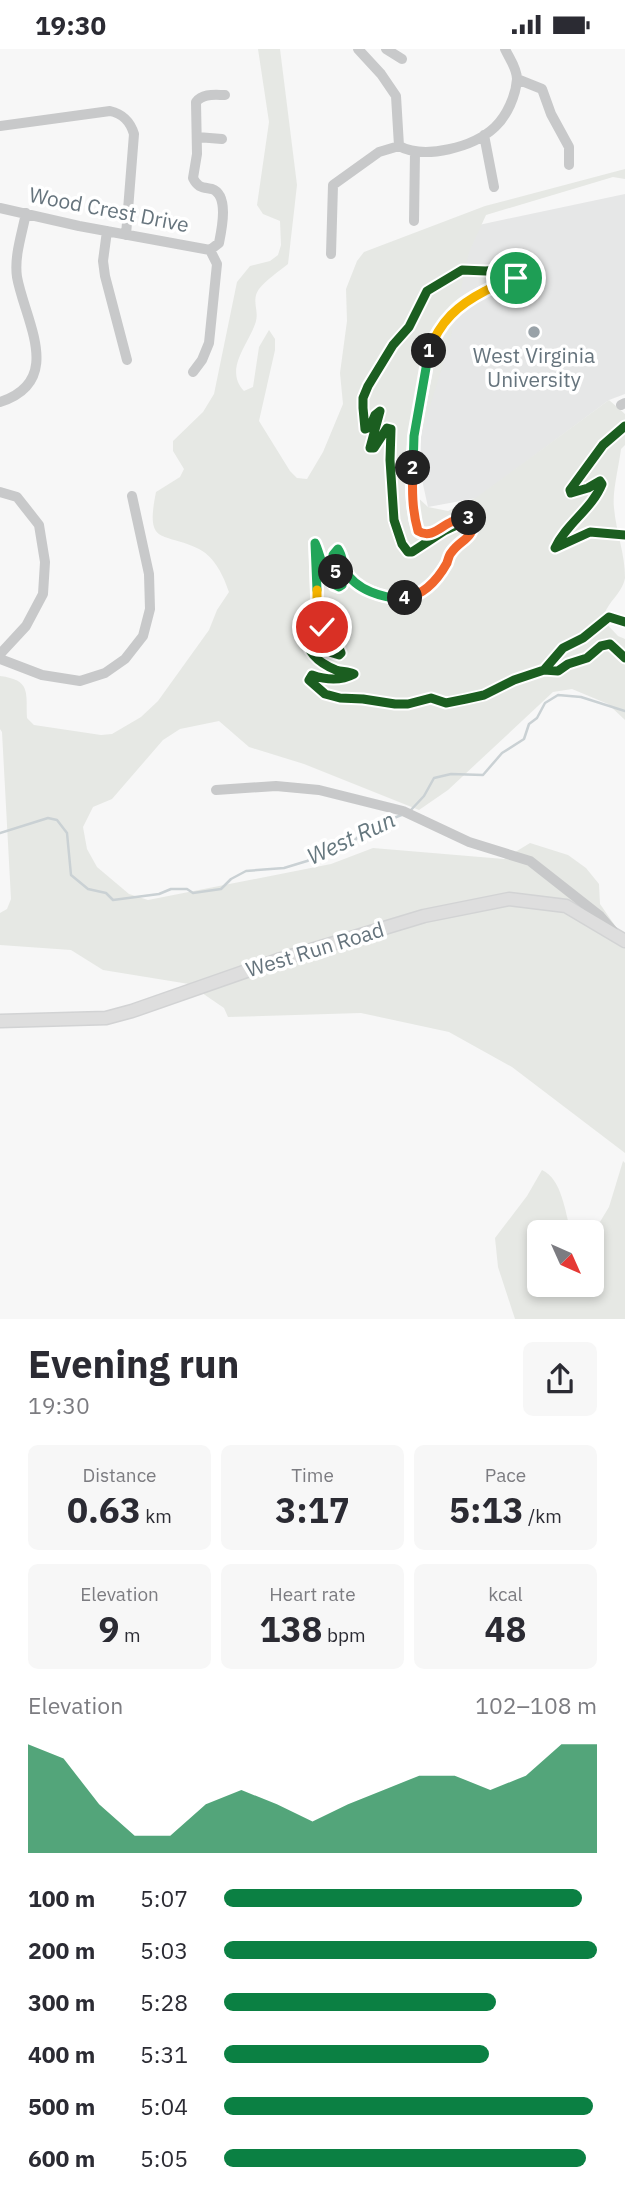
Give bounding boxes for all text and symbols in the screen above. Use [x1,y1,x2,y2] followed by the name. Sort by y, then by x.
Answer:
[35,8,106,42] text: 19:30
[27,180,192,238] street label: Wood Crest Drive
[486,248,546,308] pin
[497,259,535,297] icon: arrive
[526,324,542,340] marker: West Virginia University
[412,333,446,369] pin: 1
[423,338,434,362] text: 1
[473,341,595,393] place label: West Virginia University
[396,451,430,485] pin: 2
[407,455,418,479] text: 2
[452,501,486,535] pin: 3
[463,505,474,529] text: 3
[318,554,354,589] pin: 5
[330,559,341,583] text: 5
[388,581,422,615] pin: 4
[399,585,410,609] text: 4
[292,597,352,657] pin
[303,608,341,646] icon: check
[302,804,400,871] water label: West Run
[242,915,387,983] street label: West Run Road
[527,1220,604,1297] north arrow
[527,1220,604,1297] map controls
[28,1339,239,1388] text: Evening run
[523,1342,597,1416] button: share
[28,1390,90,1420] text: 19:30
[82,1463,157,1487] text: Distance
[291,1463,334,1487] text: Time
[485,1463,526,1487] text: Pace
[67,1487,141,1533] text: 0.63
[275,1487,350,1533] text: 3:17
[449,1487,524,1533] text: 5:13
[141,1504,172,1528] text: km
[524,1504,562,1528] text: /km
[80,1582,159,1606] text: Elevation
[269,1582,356,1606] text: Heart rate
[488,1582,523,1606] text: kcal
[98,1606,119,1652] text: 9
[259,1606,322,1652] text: 138
[484,1606,527,1652] text: 48
[119,1623,141,1647] text: m
[322,1623,366,1647] text: bpm
[28,1690,123,1720] text: Elevation
[475,1690,597,1720] text: 102–108 m
[28,1883,95,1913] text: 100 m
[140,1883,188,1913] text: 5:07
[28,1935,95,1965] text: 200 m
[140,1935,188,1965] text: 5:03
[28,1987,95,2017] text: 300 m
[140,1987,188,2017] text: 5:28
[28,2039,95,2069] text: 400 m
[140,2039,188,2069] text: 5:31
[28,2091,95,2121] text: 500 m
[140,2091,188,2121] text: 5:04
[28,2143,95,2173] text: 600 m
[140,2143,188,2173] text: 5:05

